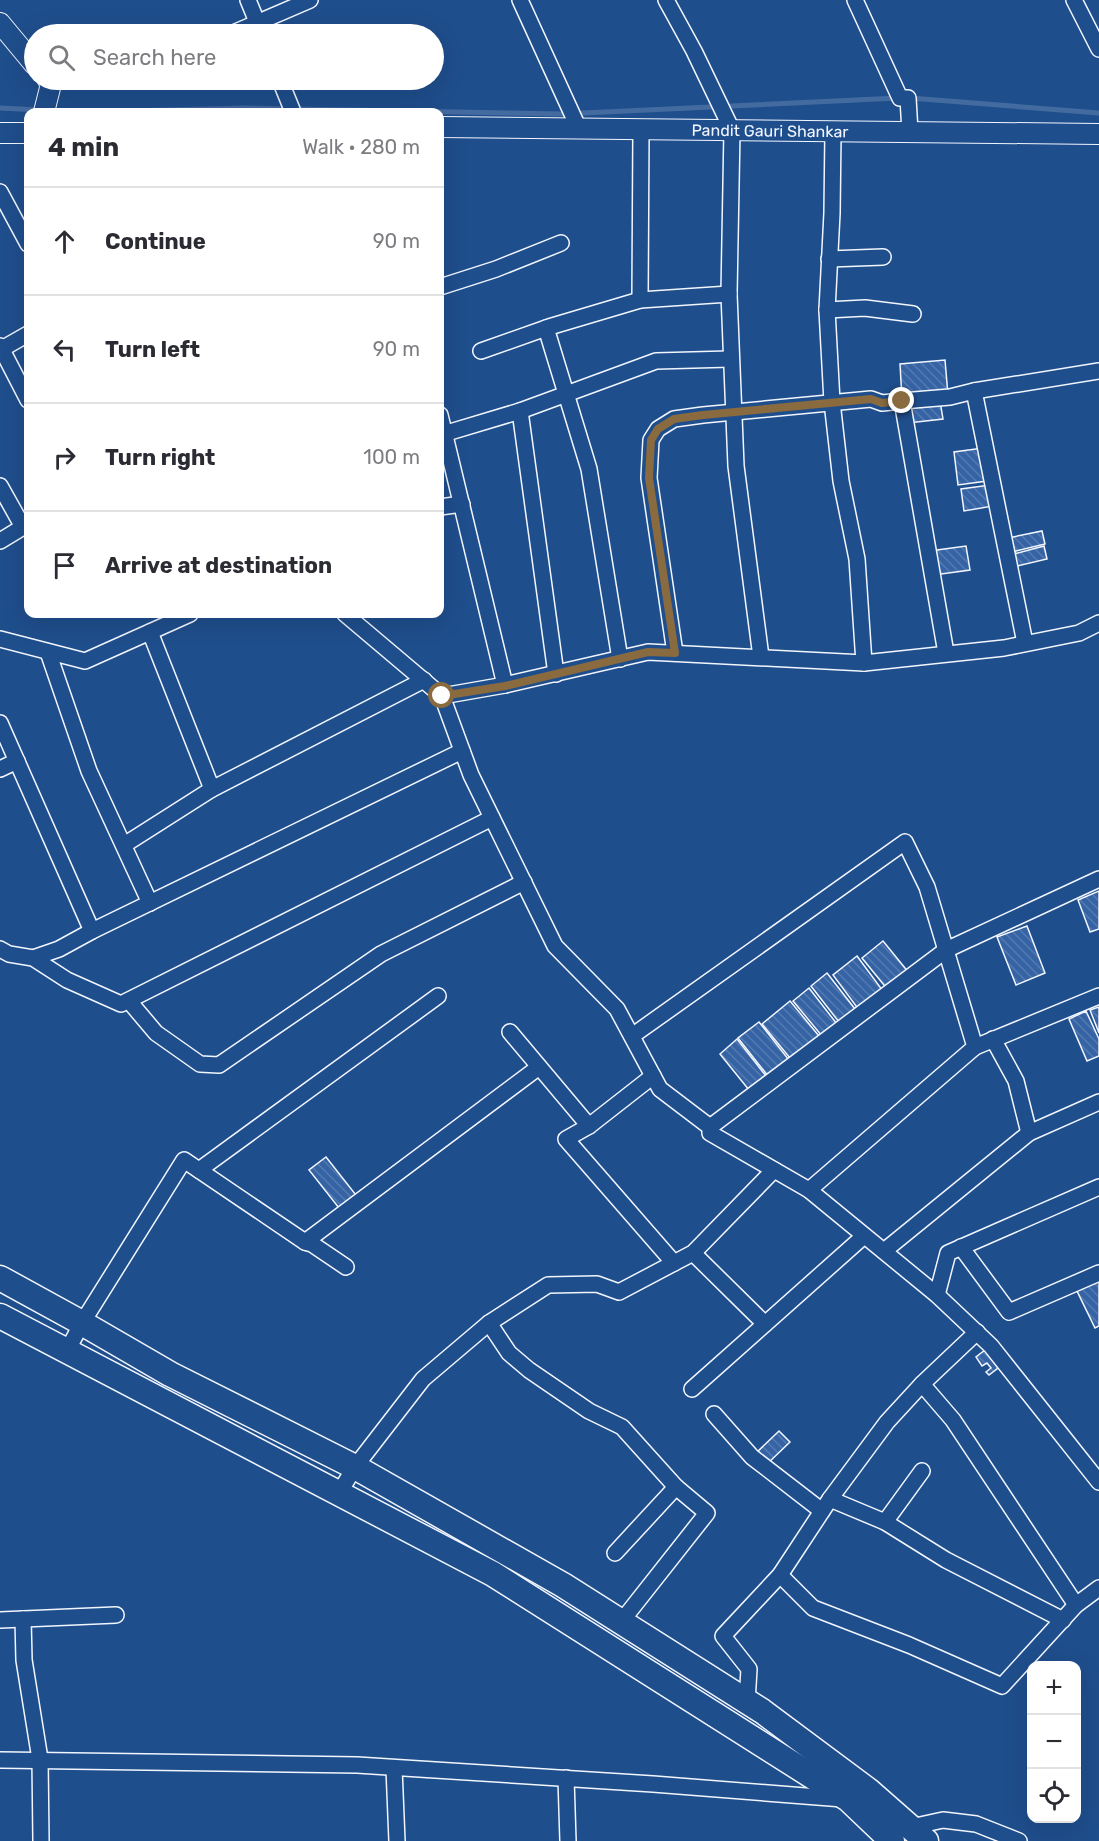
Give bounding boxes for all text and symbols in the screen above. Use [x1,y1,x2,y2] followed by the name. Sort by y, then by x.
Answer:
[24,24,444,90] search box
[45,41,78,74] icon: search
[93,44,216,71] text: Search here
[691,121,848,141] street label: Pandit Gauri Shankar
[48,132,119,163] text: 4 min
[302,135,420,159] text: Walk · 280 m
[48,225,81,258] icon: ahead
[105,228,206,255] text: Continue
[373,229,420,253] text: 90 m
[48,333,81,366] icon: left
[105,336,200,363] text: Turn left
[373,337,420,361] text: 90 m
[888,387,914,413] route end
[48,441,81,474] icon: right
[105,444,215,471] text: Turn right
[363,445,420,469] text: 100 m
[48,549,81,582] icon: arrive
[105,552,332,579] text: Arrive at destination
[428,682,454,708] route start
[1027,1661,1081,1823] map controls
[1027,1661,1081,1715] button: +
[1027,1715,1081,1769] button: −
[1027,1769,1081,1823] button: locate

